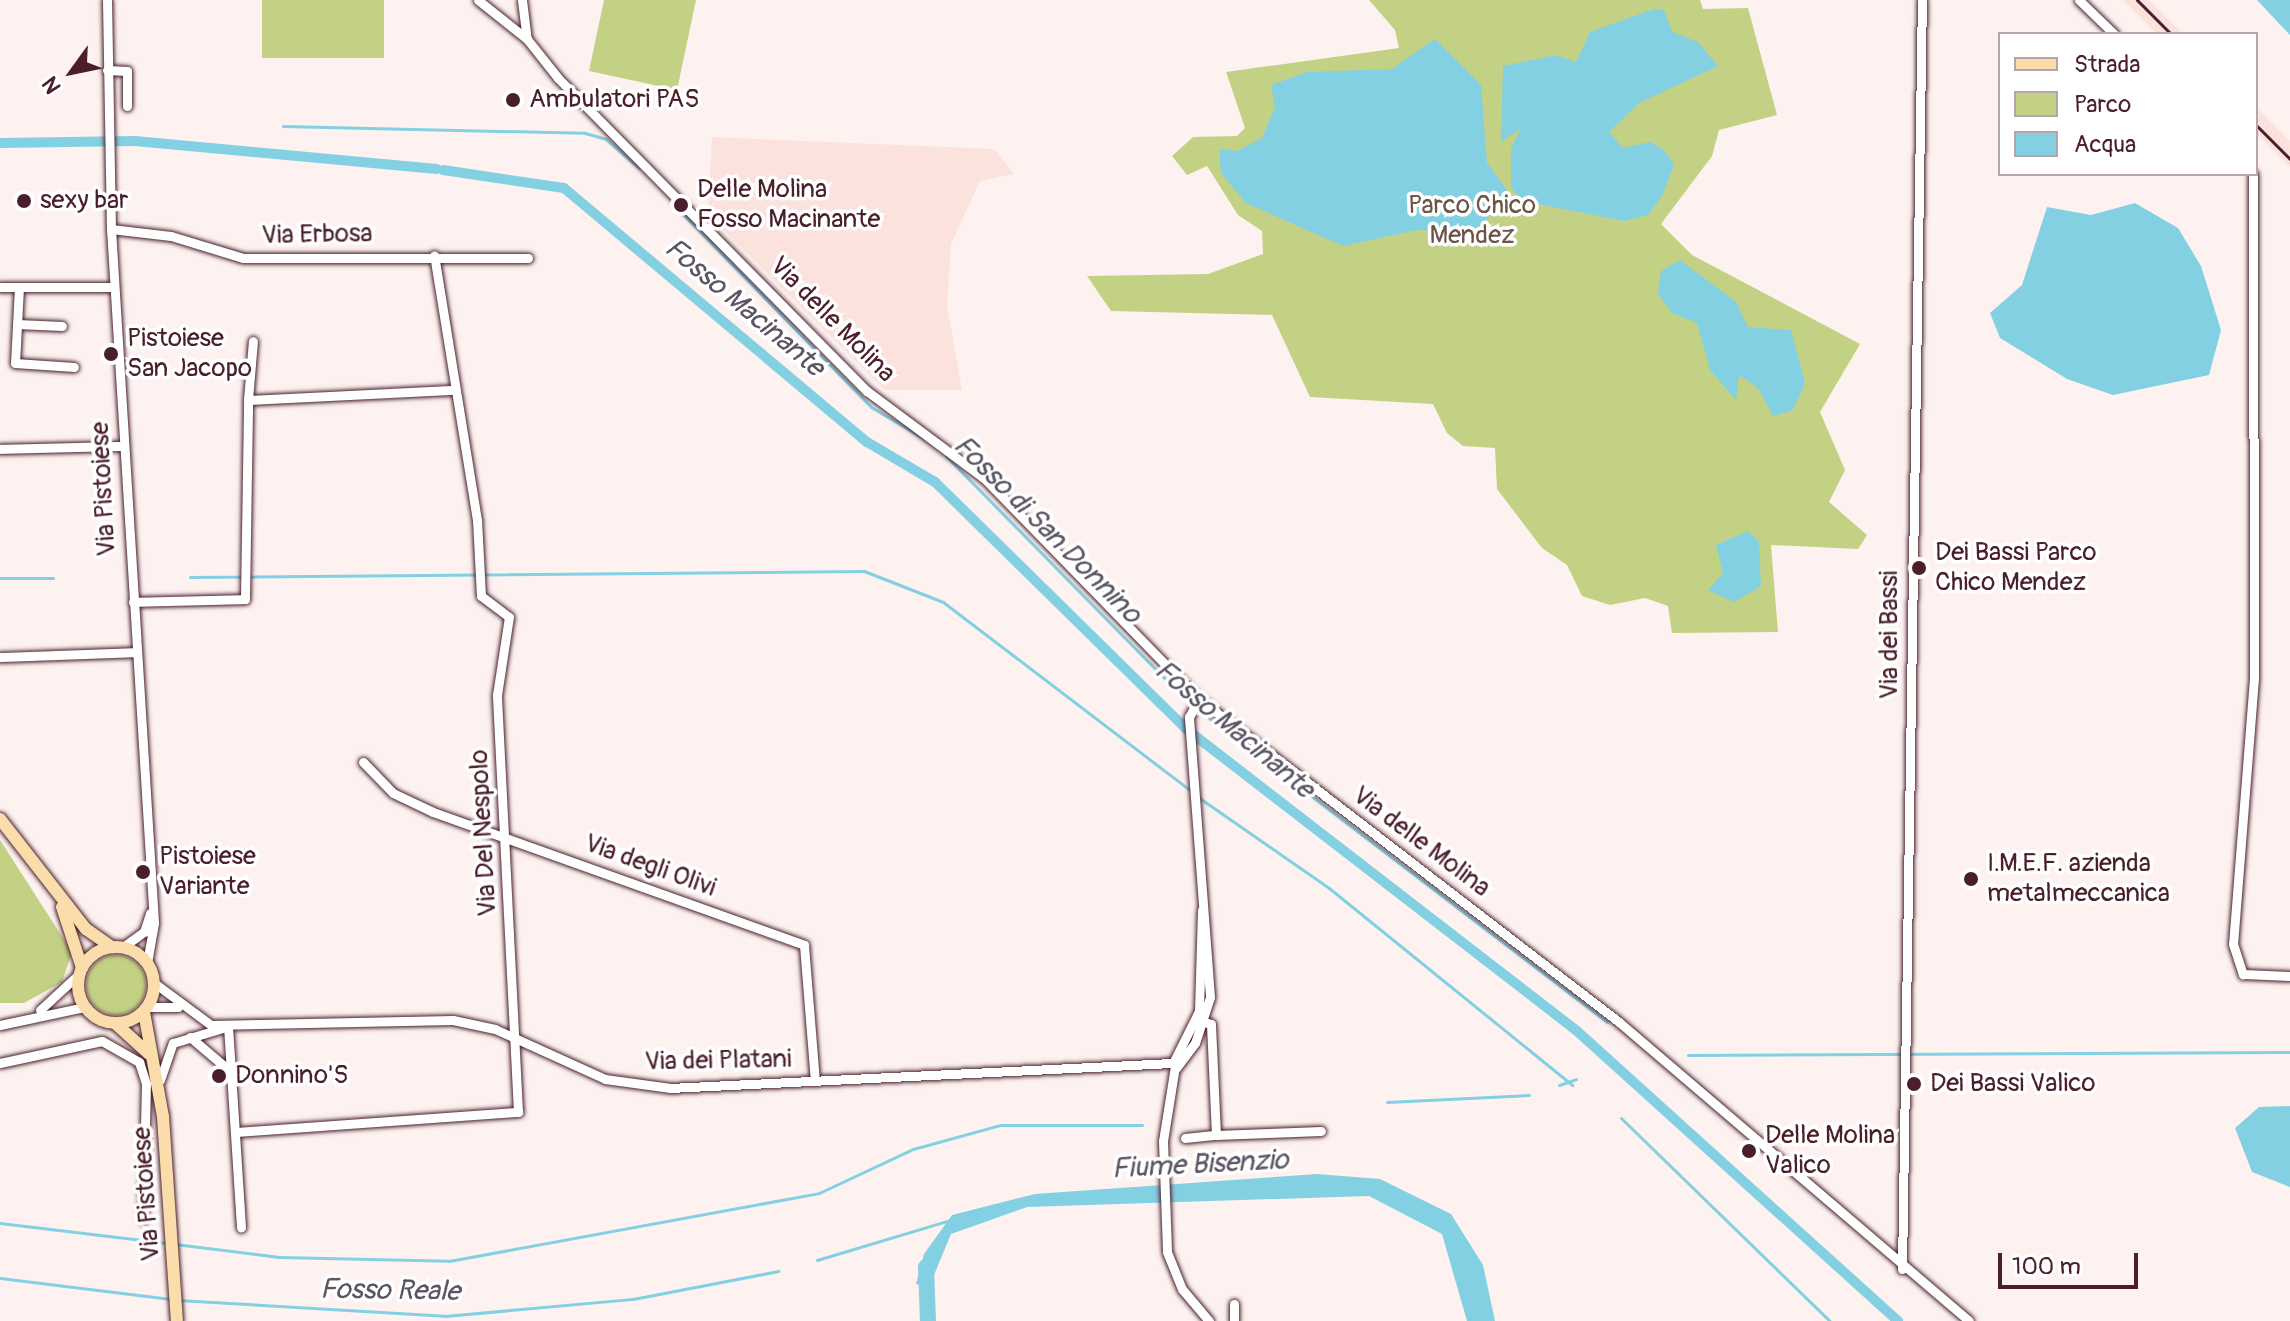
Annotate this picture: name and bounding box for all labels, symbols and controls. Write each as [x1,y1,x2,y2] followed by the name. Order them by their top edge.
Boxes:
[32,32,112,112] north arrow
[1998,32,2258,176] legend
[2074,50,2140,79] text: Strada
[36,71,68,99] text: N
[529,84,699,116] place label: Ambulatori PAS
[2074,90,2131,119] text: Parco
[504,91,522,109] marker: Ambulatori PAS
[2074,130,2136,159] text: Acqua
[697,174,880,236] place label: Delle Molina Fosso Macinante
[40,185,128,217] place label: sexy bar
[1408,190,1536,252] park label: Parco Chico Mendez
[15,192,33,210] marker: sexy bar
[672,196,690,214] marker: Delle Molina Fosso Macinante
[261,218,373,252] street label: Via Erbosa
[658,232,830,384] water label: Fosso Macinante
[763,251,901,389] street label: Via delle Molina
[127,323,252,384] place label: Pistoiese San Jacopo
[102,345,120,363] marker: Pistoiese San Jacopo
[85,421,123,557] street label: Via Pistoiese
[946,429,1148,631] water label: Fosso di San Donnino
[1935,537,2097,598] place label: Dei Bassi Parco Chico Mendez
[1910,559,1928,577] marker: Dei Bassi Parco Chico Mendez
[1874,571,1906,699] street label: Via dei Bassi
[1148,654,1320,806] water label: Fosso Macinante
[464,749,504,917] street label: Via Del Nespolo
[1346,780,1496,904] street label: Via delle Molina
[580,828,720,904] street label: Via degli Olivi
[159,841,256,902] place label: Pistoiese Variante
[1987,848,2170,910] place label: I.M.E.F. azienda metalmeccanica
[134,863,152,881] marker: Pistoiese Variante
[1962,870,1980,888] marker: I.M.E.F. azienda metalmeccanica
[644,1044,792,1078] street label: Via dei Platani
[235,1060,348,1092] place label: Donnino'S
[210,1067,228,1085] marker: Donnino'S
[1930,1068,2095,1100] place label: Dei Bassi Valico
[1905,1075,1923,1093] marker: Dei Bassi Valico
[1765,1120,1895,1182] place label: Delle Molina Valico
[127,1126,167,1262] street label: Via Pistoiese
[1740,1142,1758,1160] marker: Delle Molina Valico
[1111,1144,1289,1186] water label: Fiume Bisenzio
[2002,1237,2142,1287] scale bar
[2012,1252,2081,1281] text: 100 m
[320,1273,460,1309] water label: Fosso Reale

